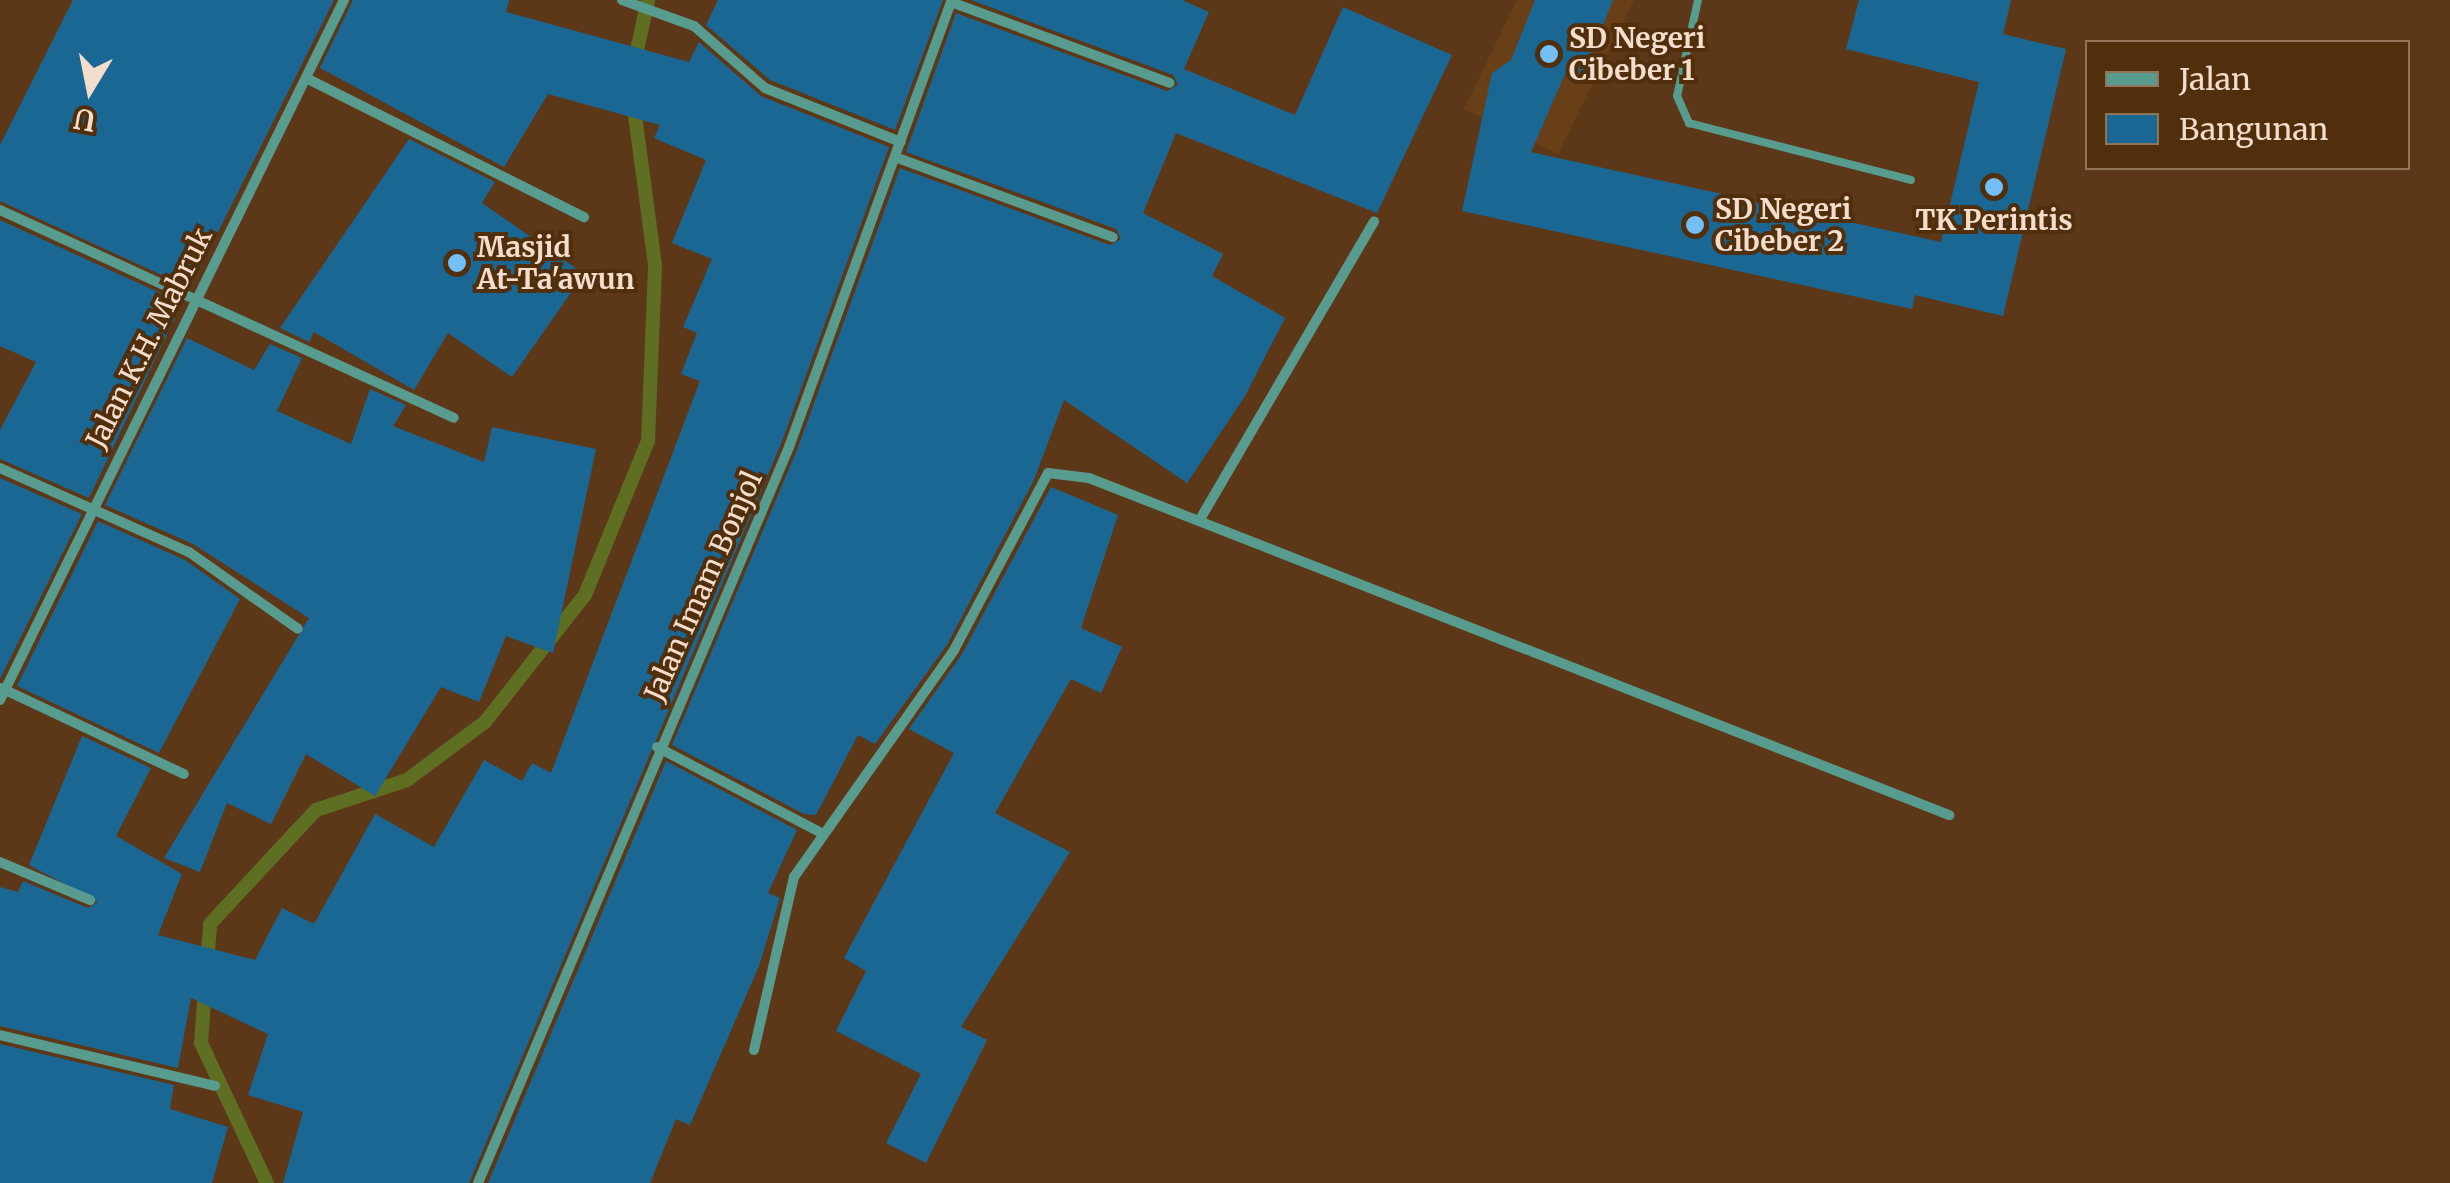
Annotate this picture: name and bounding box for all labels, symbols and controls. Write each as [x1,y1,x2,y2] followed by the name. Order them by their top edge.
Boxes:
[1569,21,1705,87] place label: SD Negeri Cibeber 1
[40,40,140,140] north arrow
[2085,40,2410,170] legend
[1538,43,1560,65] marker: SD Negeri Cibeber 1
[2179,60,2251,98] text: Jalan
[71,100,98,139] text: U
[2179,110,2328,148] text: Bangunan
[1983,176,2005,198] marker: TK Perintis
[1715,192,1851,258] place label: SD Negeri Cibeber 2
[1915,203,2073,237] place label: TK Perintis
[1684,214,1706,236] marker: SD Negeri Cibeber 2
[79,222,219,454] street label: Jalan K.H. Mabruk
[477,230,635,296] place label: Masjid At-Ta'awun
[446,252,468,274] marker: Masjid At-Ta'awun
[637,466,769,706] street label: Jalan Imam Bonjol

